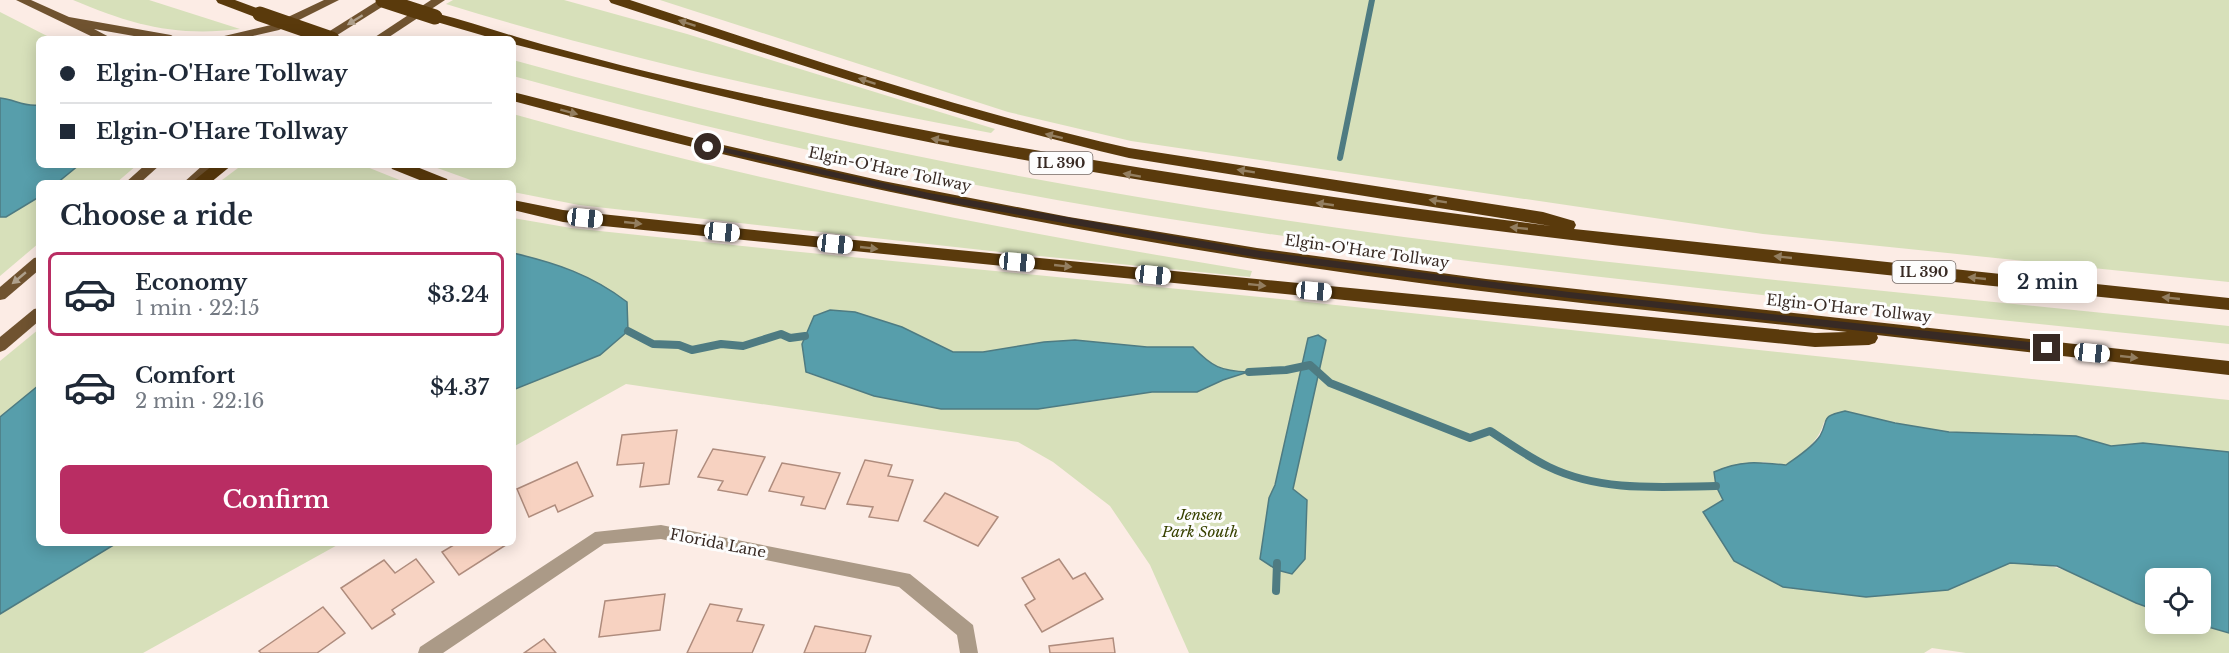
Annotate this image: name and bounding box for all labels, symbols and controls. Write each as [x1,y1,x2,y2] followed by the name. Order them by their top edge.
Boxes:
[347,14,363,25] one-way arrow
[678,18,696,27] one-way arrow
[96,60,348,87] text: Elgin-O'Hare Tollway
[858,76,876,85] one-way arrow
[560,107,578,117] one-way arrow
[96,118,348,145] text: Elgin-O'Hare Tollway
[1045,131,1063,141] one-way arrow
[694,133,721,160] route start
[931,135,950,144] one-way arrow
[807,142,974,196] street label: Elgin-O'Hare Tollway
[1030,152,1092,174] road number: IL 390
[1236,166,1255,175] one-way arrow
[1123,170,1142,179] one-way arrow
[1429,197,1448,206] one-way arrow
[60,199,253,232] text: Choose a ride
[1315,200,1334,209] one-way arrow
[566,207,604,229] car
[624,218,643,228] one-way arrow
[703,221,741,243] car
[1509,223,1528,233] one-way arrow
[1283,230,1451,272] street label: Elgin-O'Hare Tollway
[816,233,854,255] car
[859,243,878,253] one-way arrow
[998,251,1036,273] car
[1773,252,1792,262] one-way arrow
[1053,261,1072,271] one-way arrow
[1892,261,1956,283] road number: IL 390
[1998,261,2096,303] callout: 2 min
[1134,264,1172,286] car
[63,267,117,321] icon: car
[135,269,247,296] text: Economy
[2017,270,2078,294] text: 2 min
[12,272,27,284] one-way arrow
[1967,273,1986,283] one-way arrow
[1247,280,1266,290] one-way arrow
[1295,280,1333,302] car
[427,281,489,308] text: $3.24
[1765,290,1933,326] street label: Elgin-O'Hare Tollway
[2161,293,2180,303] one-way arrow
[135,296,260,320] text: 1 min · 22:15
[2033,334,2060,361] route end
[2073,342,2111,364] car
[2120,352,2139,362] one-way arrow
[63,360,117,414] icon: car
[135,362,235,389] text: Comfort
[430,374,489,401] text: $4.37
[135,389,264,413] text: 2 min · 22:16
[60,465,492,534] button: Confirm
[1161,505,1239,541] park label: Jensen Park South
[668,524,768,562] street label: Florida Lane
[2145,568,2211,634] map controls
[2145,568,2211,634] button: locate

